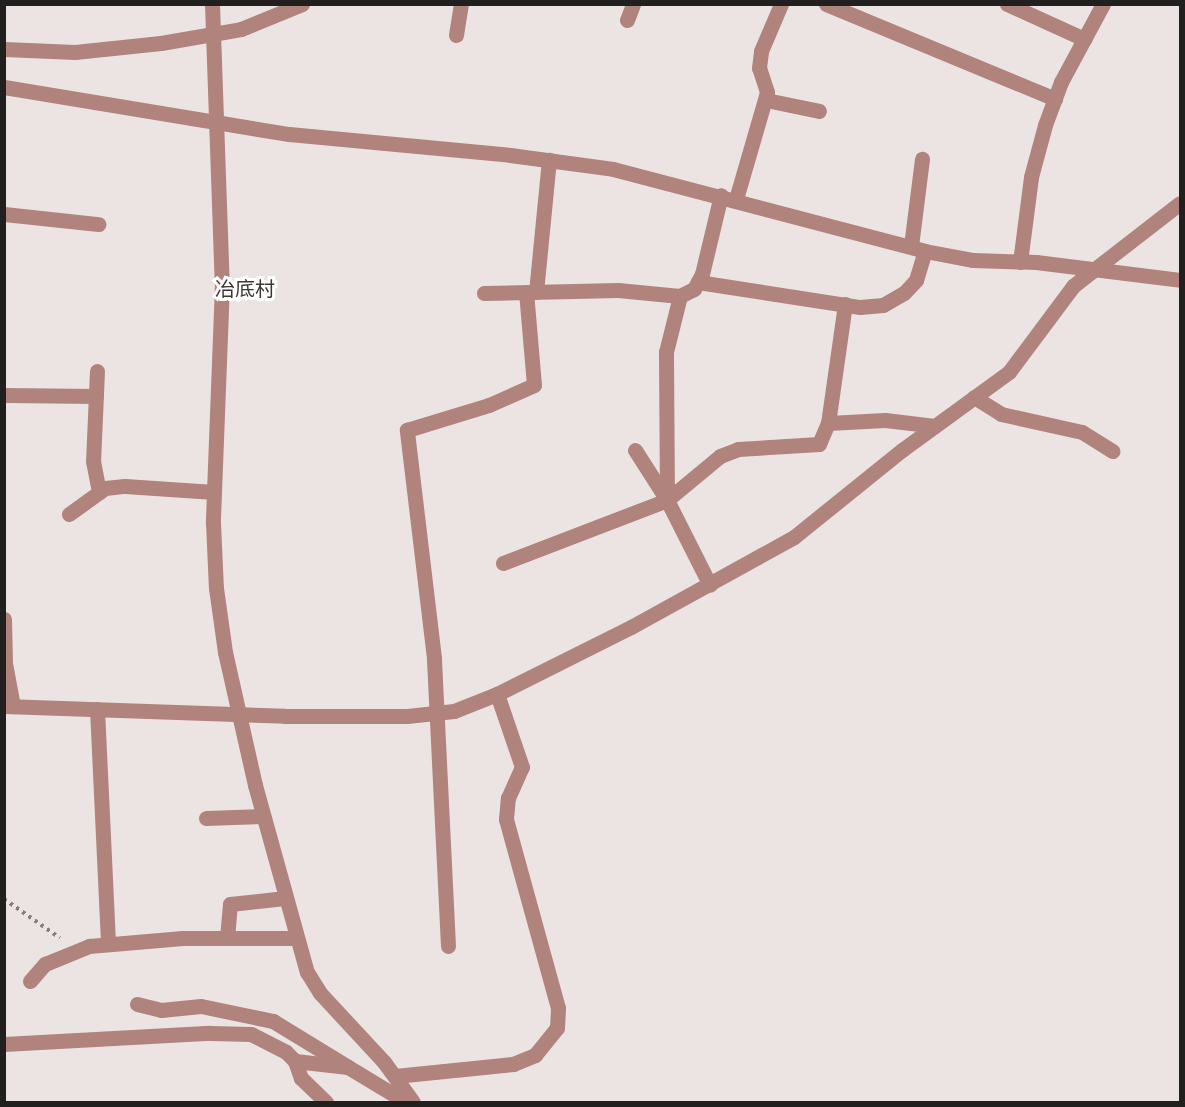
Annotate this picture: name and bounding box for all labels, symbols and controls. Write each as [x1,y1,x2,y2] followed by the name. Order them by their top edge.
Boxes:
[215,277,275,301] district label: 冶底村

